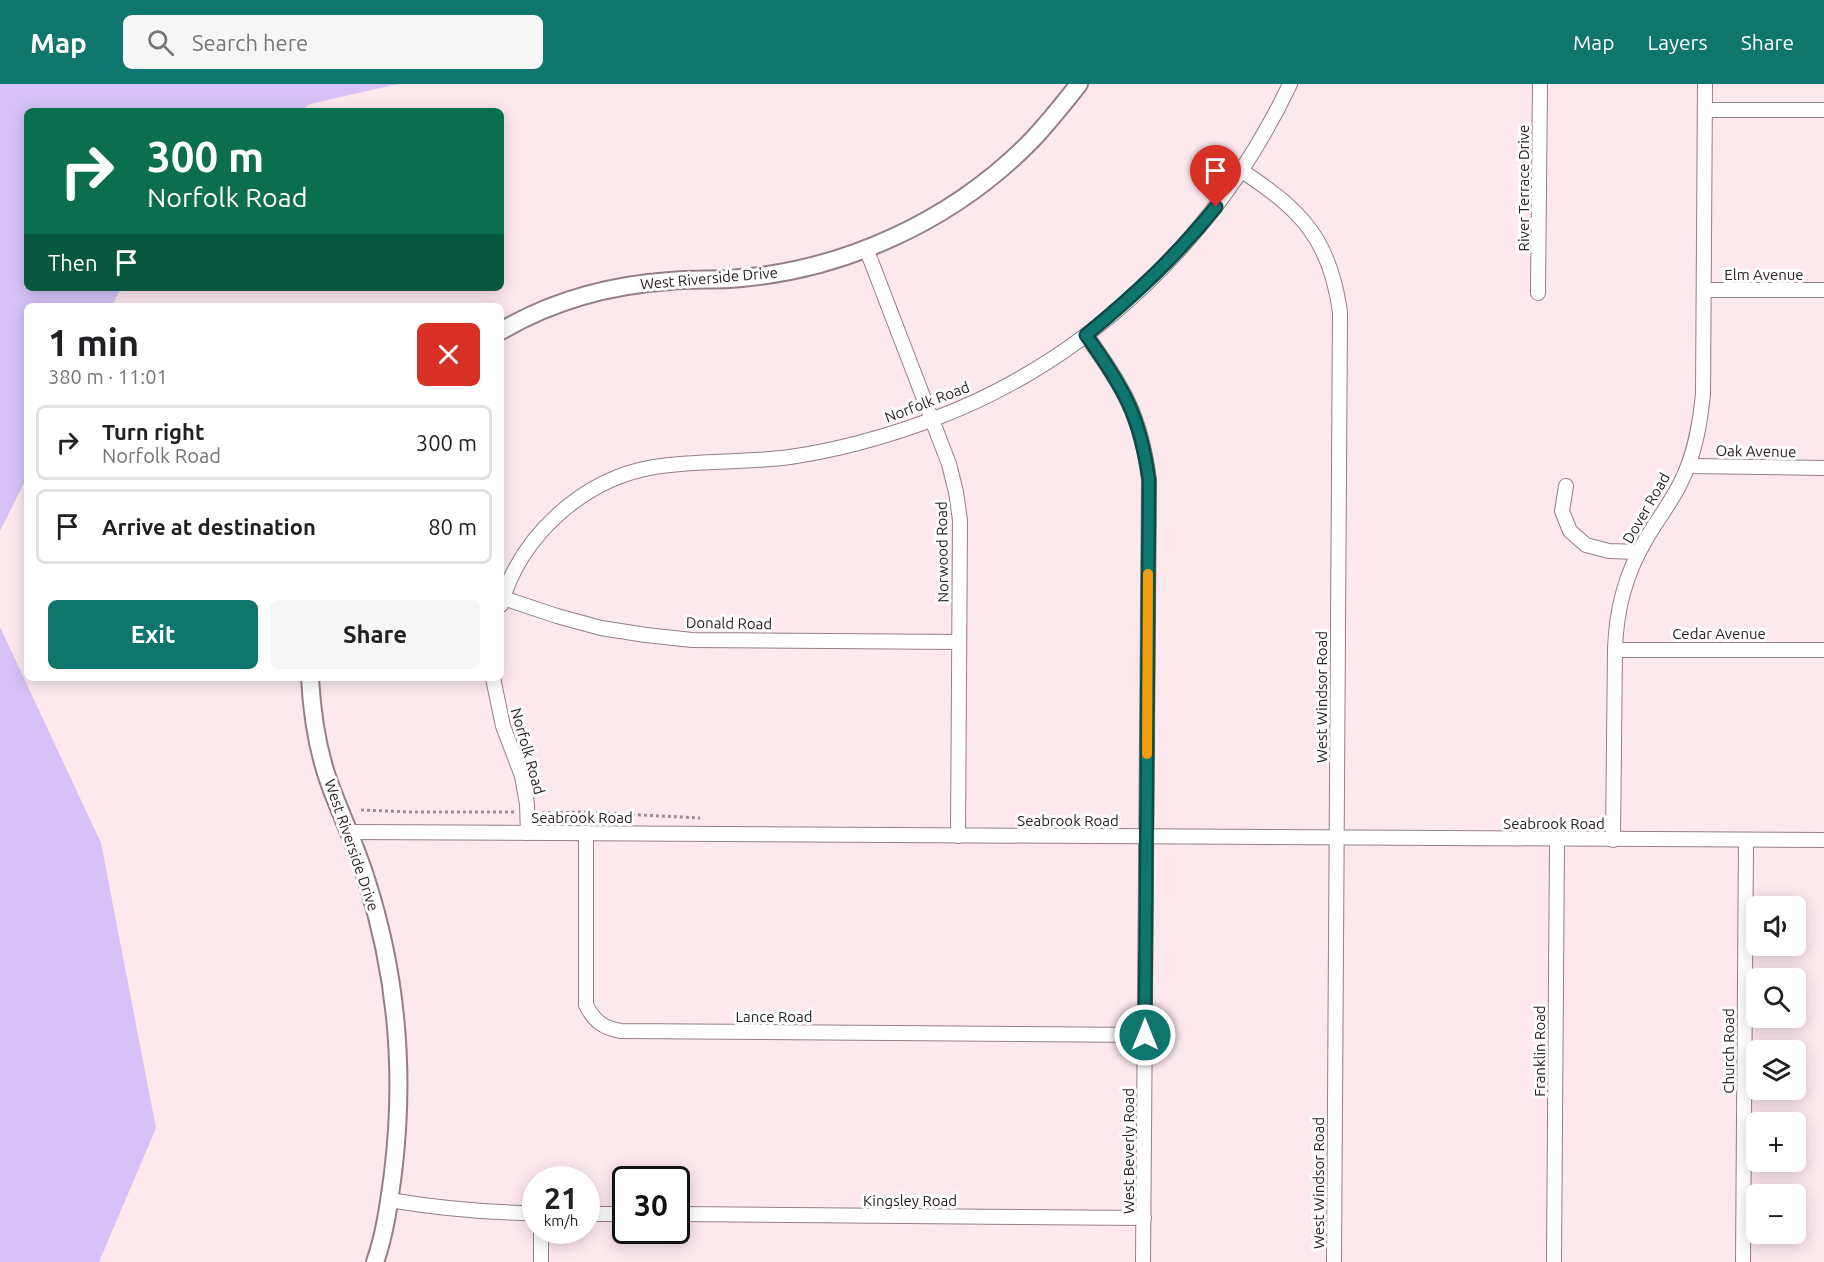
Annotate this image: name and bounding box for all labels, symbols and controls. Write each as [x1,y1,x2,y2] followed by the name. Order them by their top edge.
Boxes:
[123,15,543,69] search box
[144,26,177,59] icon: search
[30,27,87,58] text: Map
[192,30,308,55] text: Search here
[1573,30,1614,54] text: Map
[1647,30,1708,54] text: Layers
[1741,30,1794,54] text: Share
[1515,125,1532,251] street label: River Terrace Drive
[48,132,126,210] icon: right
[147,133,264,180] text: 300 m
[1190,145,1241,207] pin
[1199,154,1232,187] icon: arrive
[147,182,308,212] text: Norfolk Road
[110,246,143,279] icon: arrive
[48,250,98,275] text: Then
[639,264,779,292] street label: West Riverside Drive
[1724,266,1804,283] street label: Elm Avenue
[48,322,139,363] text: 1 min
[417,323,480,386] button: close
[48,365,168,388] text: 380 m · 11:01
[882,378,972,426] street label: Norfolk Road
[102,419,204,444] text: Turn right
[51,426,84,459] icon: right
[416,430,477,455] text: 300 m
[1715,442,1797,460] street label: Oak Avenue
[102,444,221,467] text: Norfolk Road
[1619,470,1673,546] street label: Dover Road
[933,501,951,603] street label: Norwood Road
[51,510,84,543] icon: arrive
[102,514,316,539] text: Arrive at destination
[428,514,477,539] text: 80 m
[48,600,258,669] button: Exit
[270,600,480,669] button: Share
[686,614,772,632] street label: Donald Road
[1672,625,1766,642] street label: Cedar Avenue
[1313,631,1330,763] street label: West Windsor Road
[508,706,548,796] street label: Norfolk Road
[321,777,383,913] street label: West Riverside Drive
[531,809,633,826] street label: Seabrook Road
[1017,812,1119,829] street label: Seabrook Road
[1503,815,1605,832] street label: Seabrook Road
[1746,896,1806,1244] map controls
[1746,896,1806,956] button: sound
[1746,968,1806,1028] button: search
[1113,1003,1177,1067] position arrow
[1531,1005,1548,1097] street label: Franklin Road
[735,1008,813,1025] street label: Lance Road
[1720,1008,1737,1094] street label: Church Road
[1746,1040,1806,1100] button: layers
[1120,1088,1137,1214] street label: West Beverly Road
[1746,1112,1806,1172] button: +
[1310,1117,1327,1249] street label: West Windsor Road
[612,1166,690,1244] speed limit sign: 30
[544,1181,578,1215] text: 21
[1746,1184,1806,1244] button: −
[863,1192,957,1209] street label: Kingsley Road
[544,1212,578,1229] text: km/h

